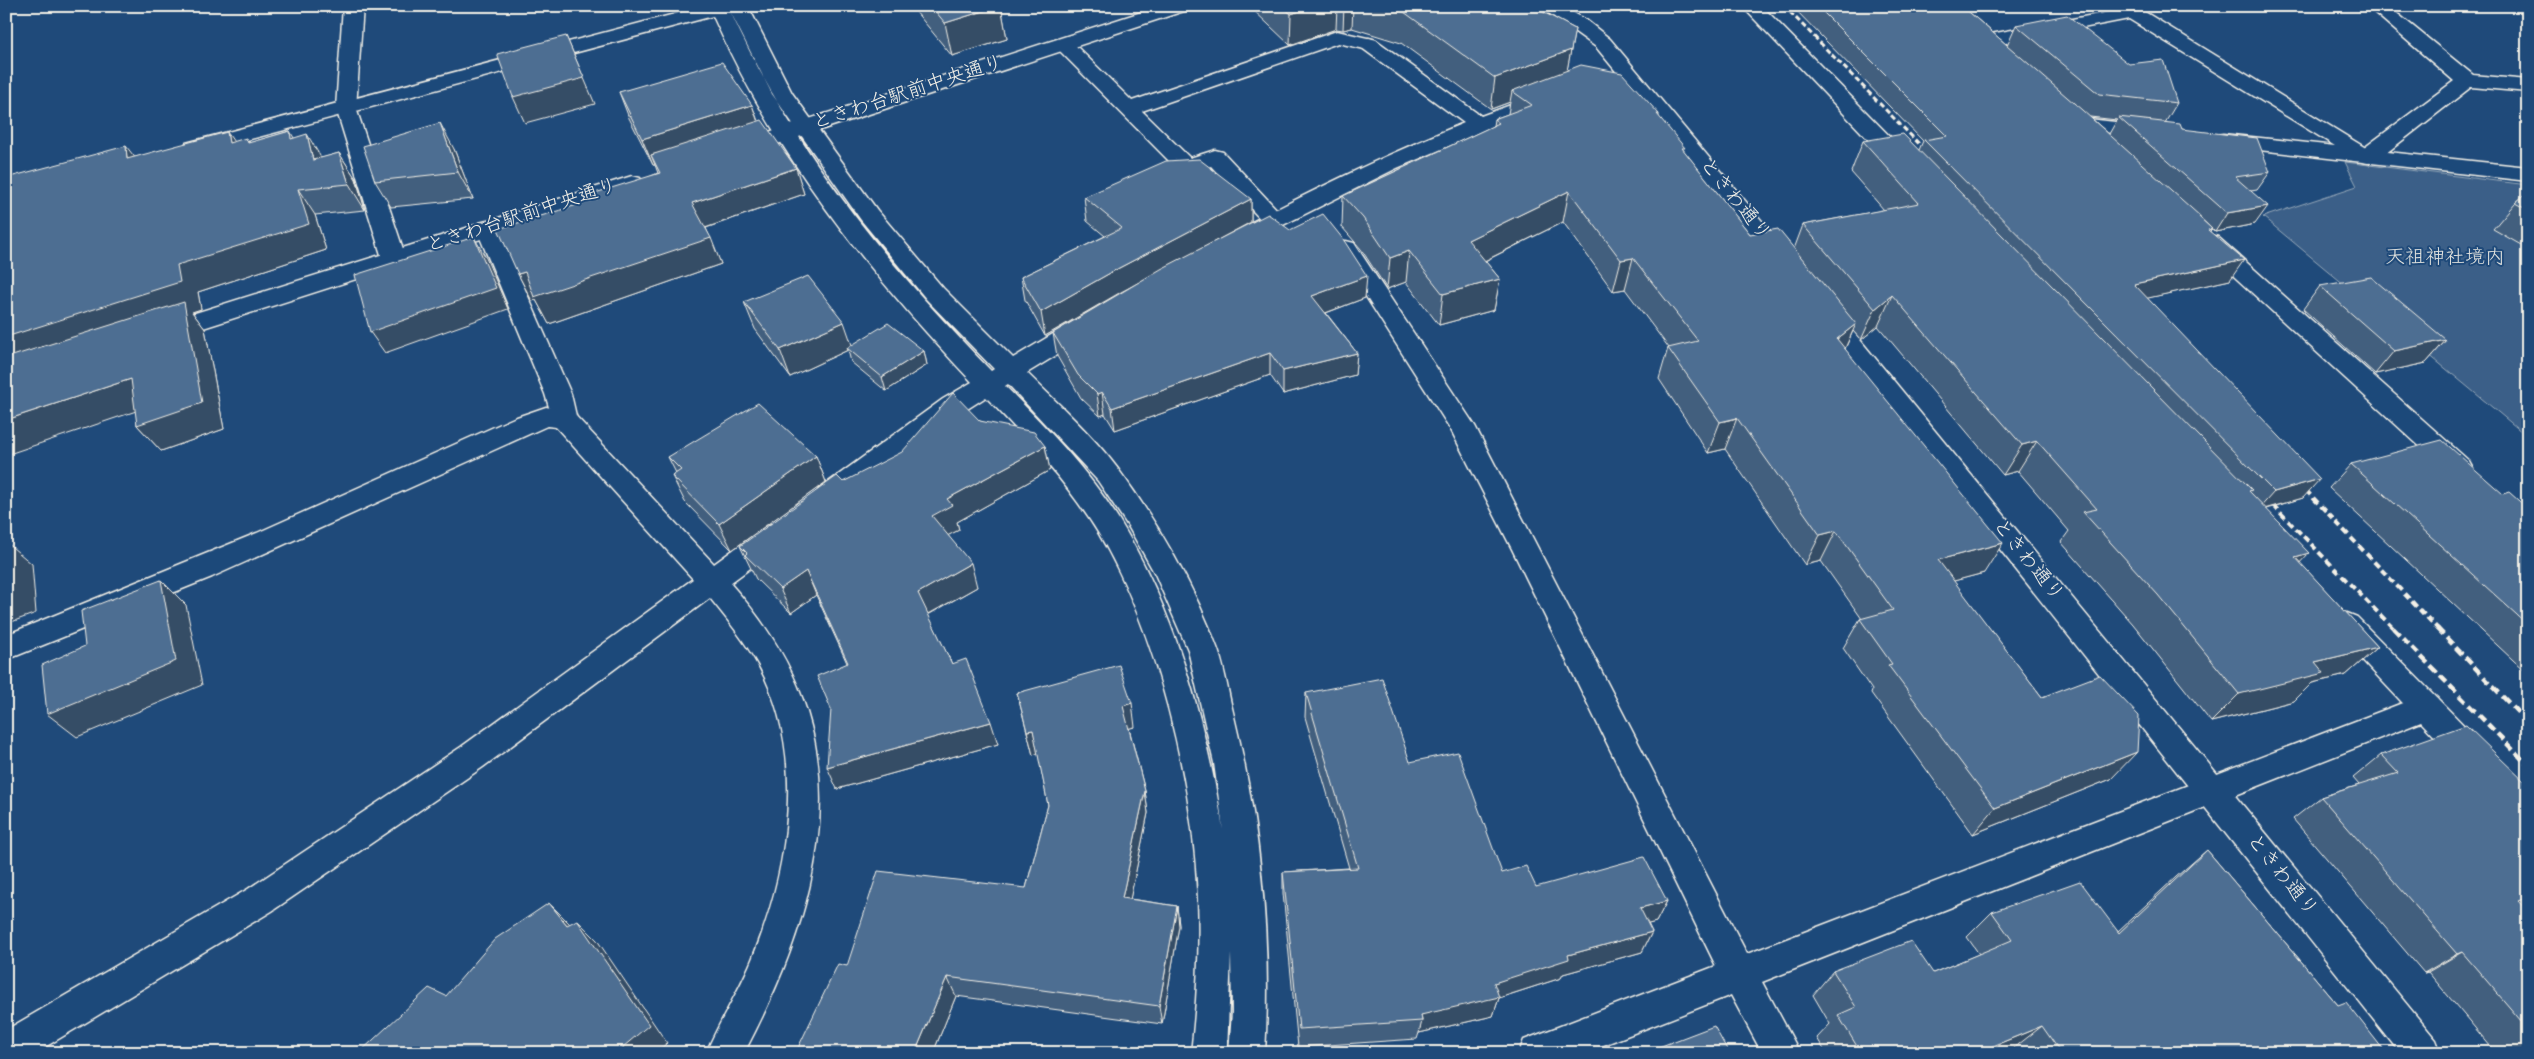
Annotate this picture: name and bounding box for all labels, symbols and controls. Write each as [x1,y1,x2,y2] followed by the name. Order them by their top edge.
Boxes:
[809,50,1007,138] street label: ときわ台駅前中央通り
[1692,152,1776,248] street label: ときわ通り
[423,173,621,261] street label: ときわ台駅前中央通り
[2385,245,2505,273] park label: 天祖神社境内
[1985,513,2069,609] street label: ときわ通り
[2239,828,2323,924] street label: ときわ通り

